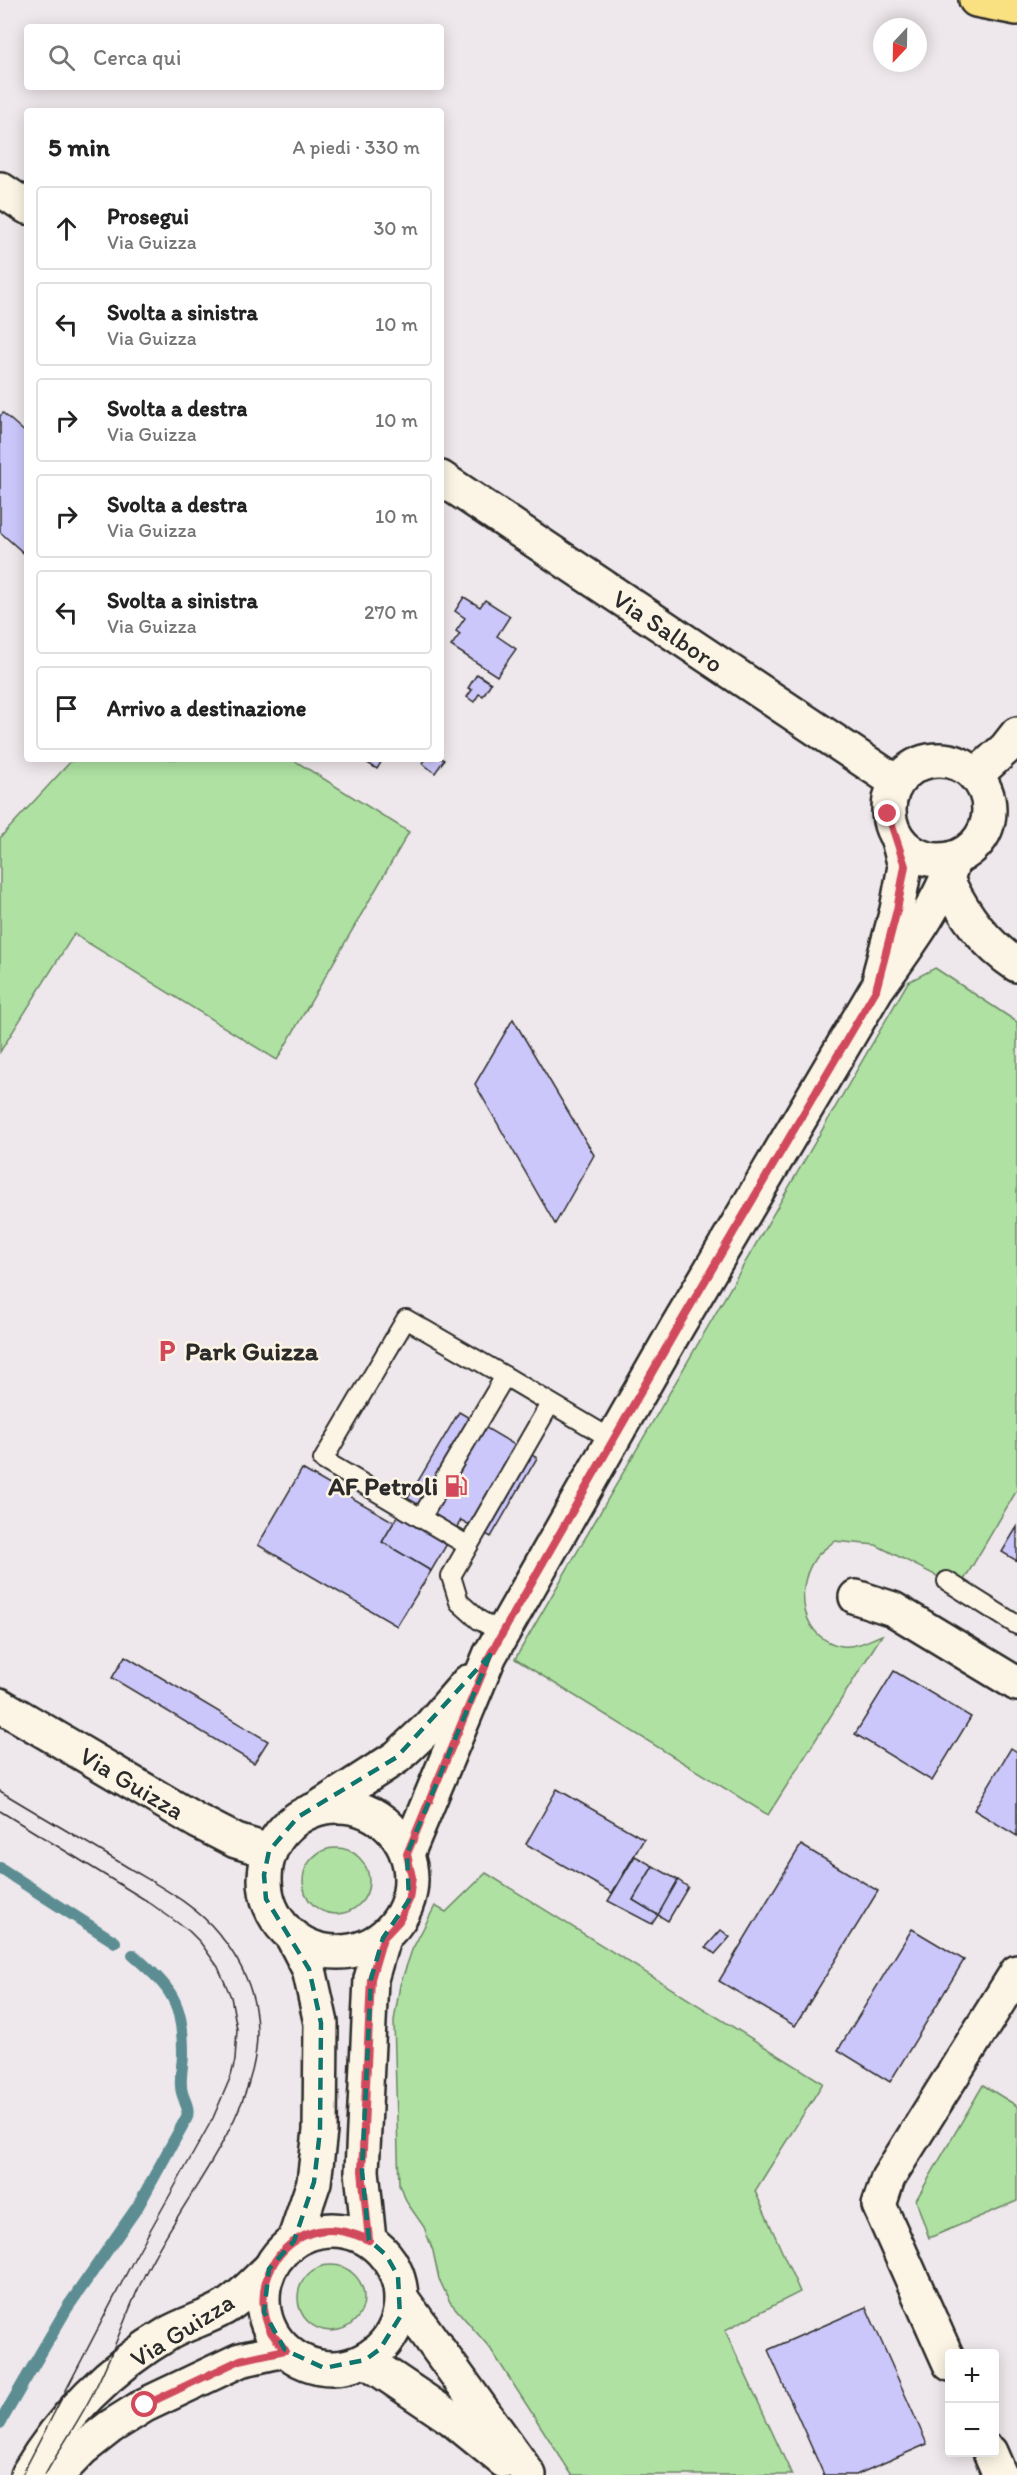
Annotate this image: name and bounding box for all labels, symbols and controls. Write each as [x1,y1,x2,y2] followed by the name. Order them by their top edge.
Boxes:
[873,18,927,72] north arrow
[24,24,444,90] search box
[45,41,78,74] icon: search
[93,44,181,71] text: Cerca qui
[48,131,110,163] text: 5 min
[292,135,420,159] text: A piedi · 330 m
[107,203,189,230] text: Prosegui
[50,212,83,245] icon: ahead
[373,216,418,240] text: 30 m
[107,230,197,254] text: Via Guizza
[107,299,258,326] text: Svolta a sinistra
[50,308,83,341] icon: left
[375,312,418,336] text: 10 m
[107,326,197,350] text: Via Guizza
[107,395,247,422] text: Svolta a destra
[50,404,83,437] icon: right
[375,408,418,432] text: 10 m
[107,422,197,446] text: Via Guizza
[107,491,247,518] text: Svolta a destra
[50,500,83,533] icon: right
[375,504,418,528] text: 10 m
[107,518,197,542] text: Via Guizza
[607,582,729,680] street label: Via Salboro
[107,587,258,614] text: Svolta a sinistra
[50,596,83,629] icon: left
[364,600,418,624] text: 270 m
[107,614,197,638] text: Via Guizza
[50,692,83,725] icon: arrive
[107,695,306,722] text: Arrivo a destinazione
[874,800,900,826] route end
[185,1335,319,1367] place label: Park Guizza
[154,1338,180,1364] parking icon: Park Guizza
[327,1470,438,1502] place label: AF Petroli
[443,1473,469,1499] fuel station icon: AF Petroli
[74,1739,190,1827] street label: Via Guizza
[124,2285,240,2374] street label: Via Guizza
[945,2349,999,2457] map controls
[945,2349,999,2403] button: +
[131,2391,157,2417] route start
[945,2403,999,2457] button: −

